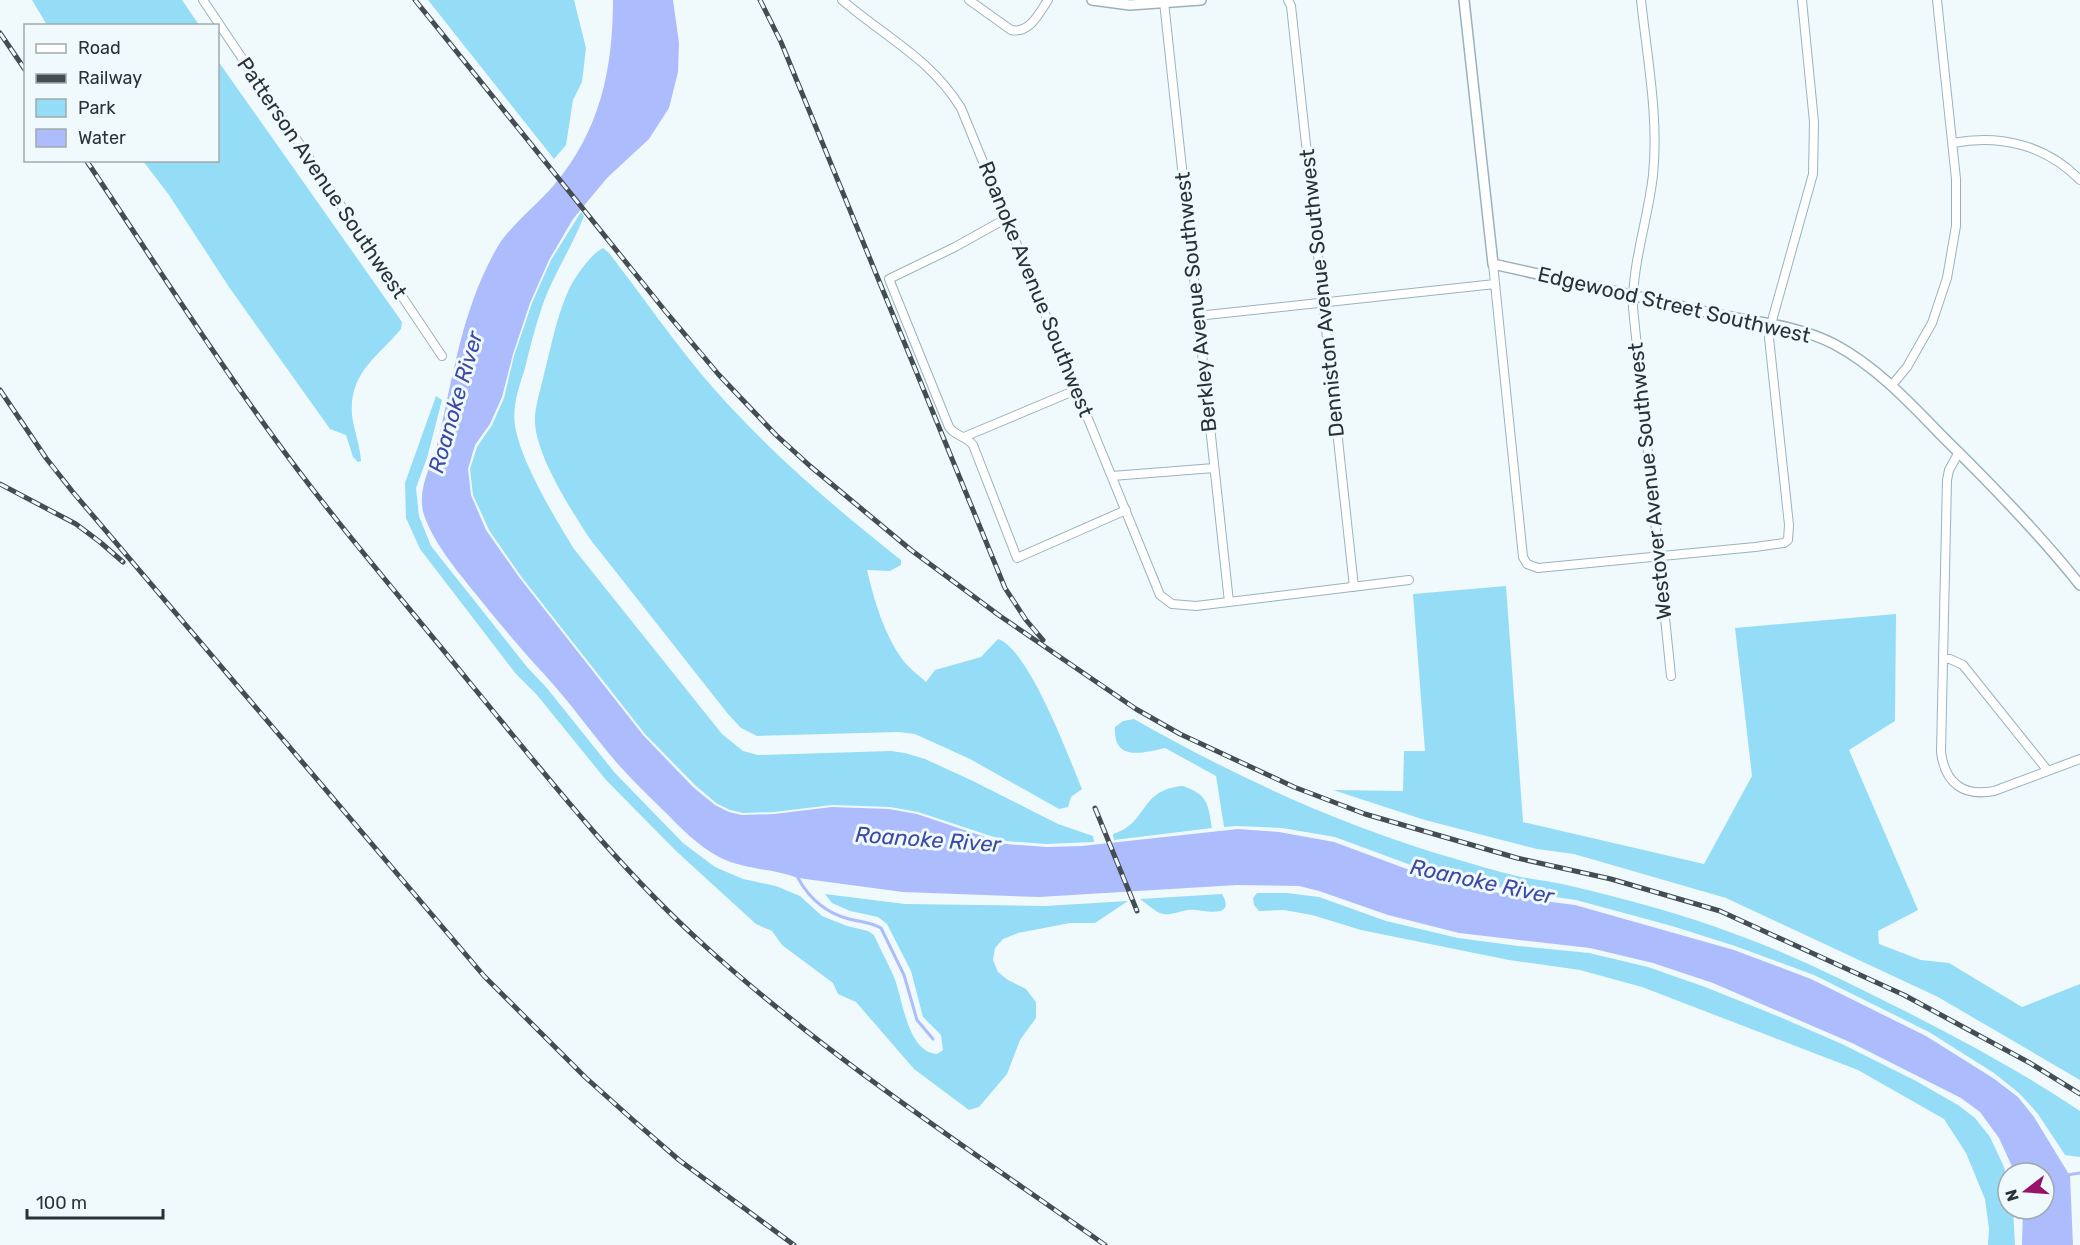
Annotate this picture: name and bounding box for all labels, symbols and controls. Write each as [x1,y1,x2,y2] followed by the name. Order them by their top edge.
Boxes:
[24,24,219,162] legend
[78,37,121,59] text: Road
[232,52,413,303] street label: Patterson Avenue Southwest
[78,67,142,89] text: Railway
[78,97,116,119] text: Park
[78,127,126,149] text: Water
[1294,148,1349,438] street label: Denniston Avenue Southwest
[974,157,1099,420] street label: Roanoke Avenue Southwest
[1169,171,1222,433] street label: Berkley Avenue Southwest
[1535,261,1813,348] street label: Edgewood Street Southwest
[422,327,489,476] water label: Roanoke River
[1623,341,1676,621] street label: Westover Avenue Southwest
[854,821,1004,858] water label: Roanoke River
[1407,853,1558,910] water label: Roanoke River
[1996,1161,2056,1221] north arrow
[27,1182,164,1220] scale bar
[2001,1187,2023,1204] text: N
[36,1192,87,1214] text: 100 m

